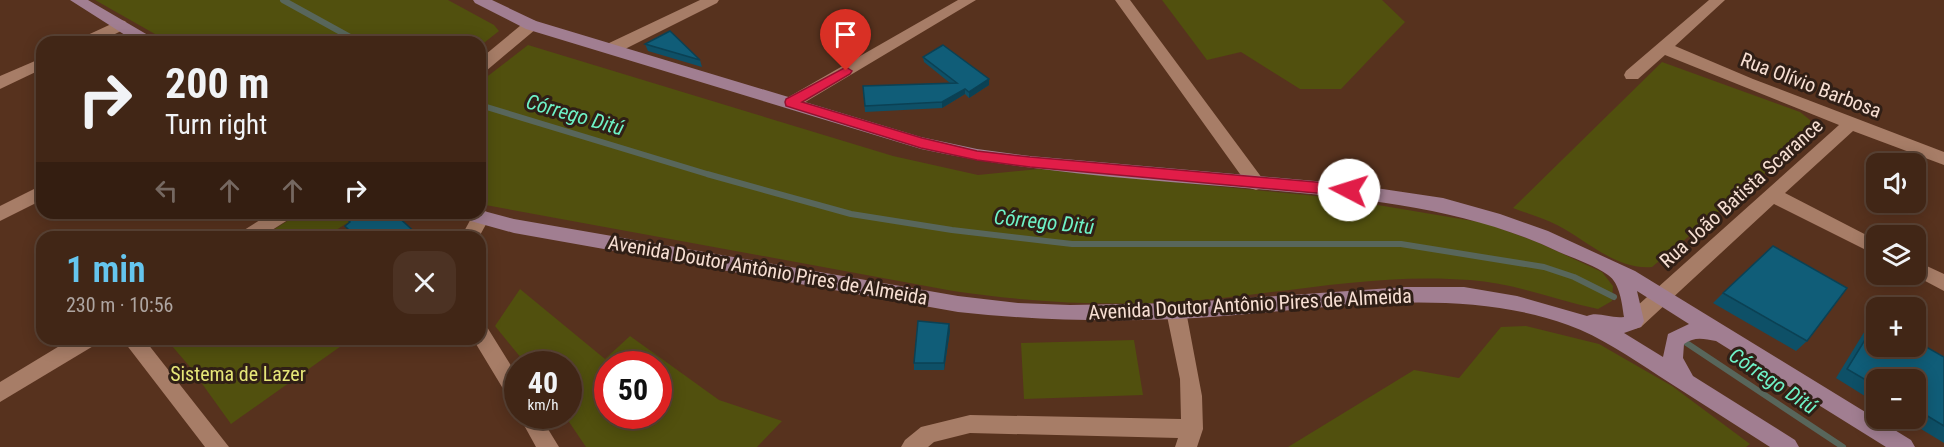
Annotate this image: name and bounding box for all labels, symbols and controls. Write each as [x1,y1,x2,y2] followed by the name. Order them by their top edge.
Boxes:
[820,9,871,71] pin
[829,18,862,51] icon: arrive
[1737,47,1885,123] street label: Rua Olívio Barbosa
[165,59,270,108] text: 200 m
[66,60,144,138] icon: right
[523,90,627,140] water label: Córrego Ditú
[165,109,267,141] text: Turn right
[1654,113,1828,273] street label: Rua João Batista Scarance
[1866,153,1926,429] map controls
[1866,153,1926,213] button: sound
[1317,158,1381,222] position arrow
[150,174,183,207] icon: left
[213,174,246,207] icon: ahead
[276,174,309,207] icon: ahead
[339,174,372,207] icon: right
[993,205,1096,239] water label: Córrego Ditú
[1866,225,1926,285] button: layers
[606,230,930,310] street label: Avenida Doutor Antônio Pires de Almeida
[66,249,146,291] text: 1 min
[393,251,456,314] button: close
[1088,284,1412,324] street label: Avenida Doutor Antônio Pires de Almeida
[66,293,173,317] text: 230 m · 10:56
[1866,297,1926,357] button: +
[1725,343,1822,419] water label: Córrego Ditú
[594,351,672,429] speed limit sign: 50
[170,362,306,386] park label: Sistema de Lazer
[528,365,558,400] text: 40
[1866,369,1926,429] button: −
[528,396,558,414] text: km/h

